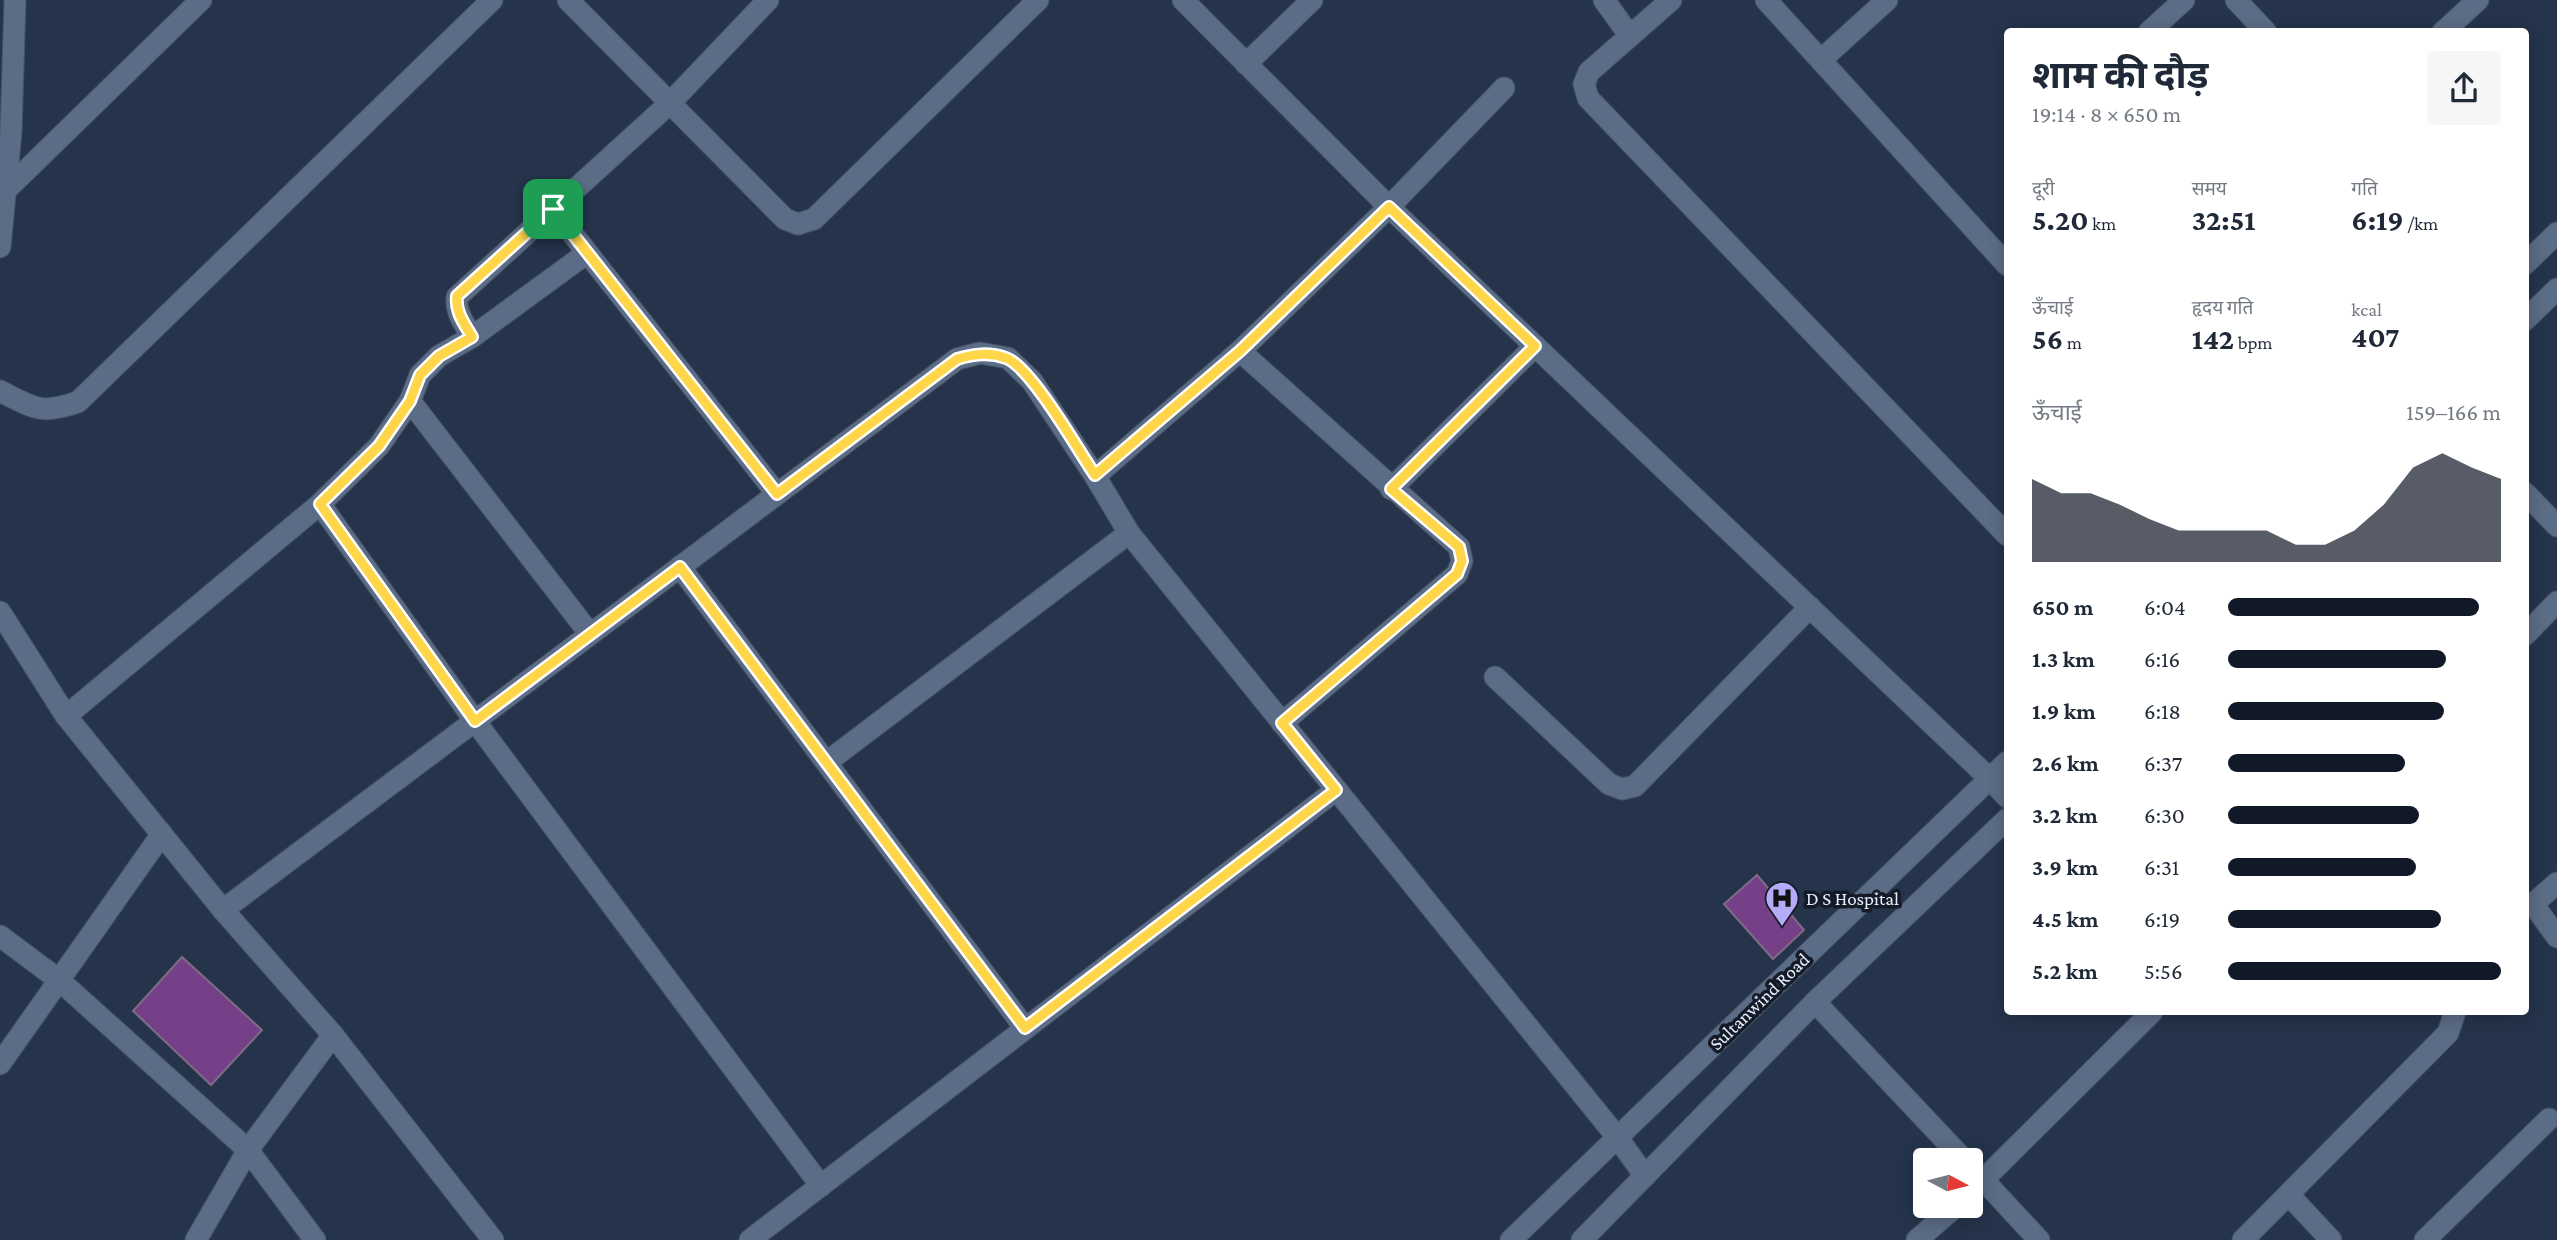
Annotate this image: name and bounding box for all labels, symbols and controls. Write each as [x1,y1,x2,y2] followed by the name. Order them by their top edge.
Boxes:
[2427,51,2501,125] button: share
[2032,54,2208,96] text: शाम की दौड़
[2032,101,2181,127] text: 19:14 · 8 × 650 m
[2032,178,2055,199] text: दूरी
[2192,178,2227,199] text: समय
[2351,178,2378,199] text: गति
[523,179,583,239] pin
[534,190,572,228] icon: arrive
[2032,203,2088,236] text: 5.20
[2192,203,2255,236] text: 32:51
[2351,203,2404,236] text: 6:19
[2088,213,2116,234] text: km
[2404,213,2438,234] text: /km
[2032,297,2073,318] text: ऊँचाई
[2192,297,2253,318] text: हृदय गति
[2351,299,2382,320] text: kcal
[2351,320,2400,353] text: 407
[2032,322,2063,355] text: 56
[2192,322,2234,355] text: 142
[2063,332,2082,353] text: m
[2234,332,2273,353] text: bpm
[2032,399,2082,425] text: ऊँचाई
[2406,399,2501,425] text: 159–166 m
[2032,594,2093,620] text: 650 m
[2144,594,2186,620] text: 6:04
[2032,646,2095,672] text: 1.3 km
[2144,646,2180,672] text: 6:16
[2032,698,2096,724] text: 1.9 km
[2144,698,2181,724] text: 6:18
[2032,750,2099,776] text: 2.6 km
[2144,750,2182,776] text: 6:37
[2032,802,2098,828] text: 3.2 km
[2144,802,2185,828] text: 6:30
[2032,854,2098,880] text: 3.9 km
[2144,854,2180,880] text: 6:31
[1763,879,1801,928] hospital icon: D S Hospital
[1806,888,1899,909] place label: D S Hospital
[2032,906,2098,932] text: 4.5 km
[2144,906,2180,932] text: 6:19
[1705,949,1814,1054] street label: Sultanwind Road
[2032,958,2098,984] text: 5.2 km
[2144,958,2183,984] text: 5:56
[1913,1148,1983,1218] north arrow
[1913,1148,1983,1218] map controls

